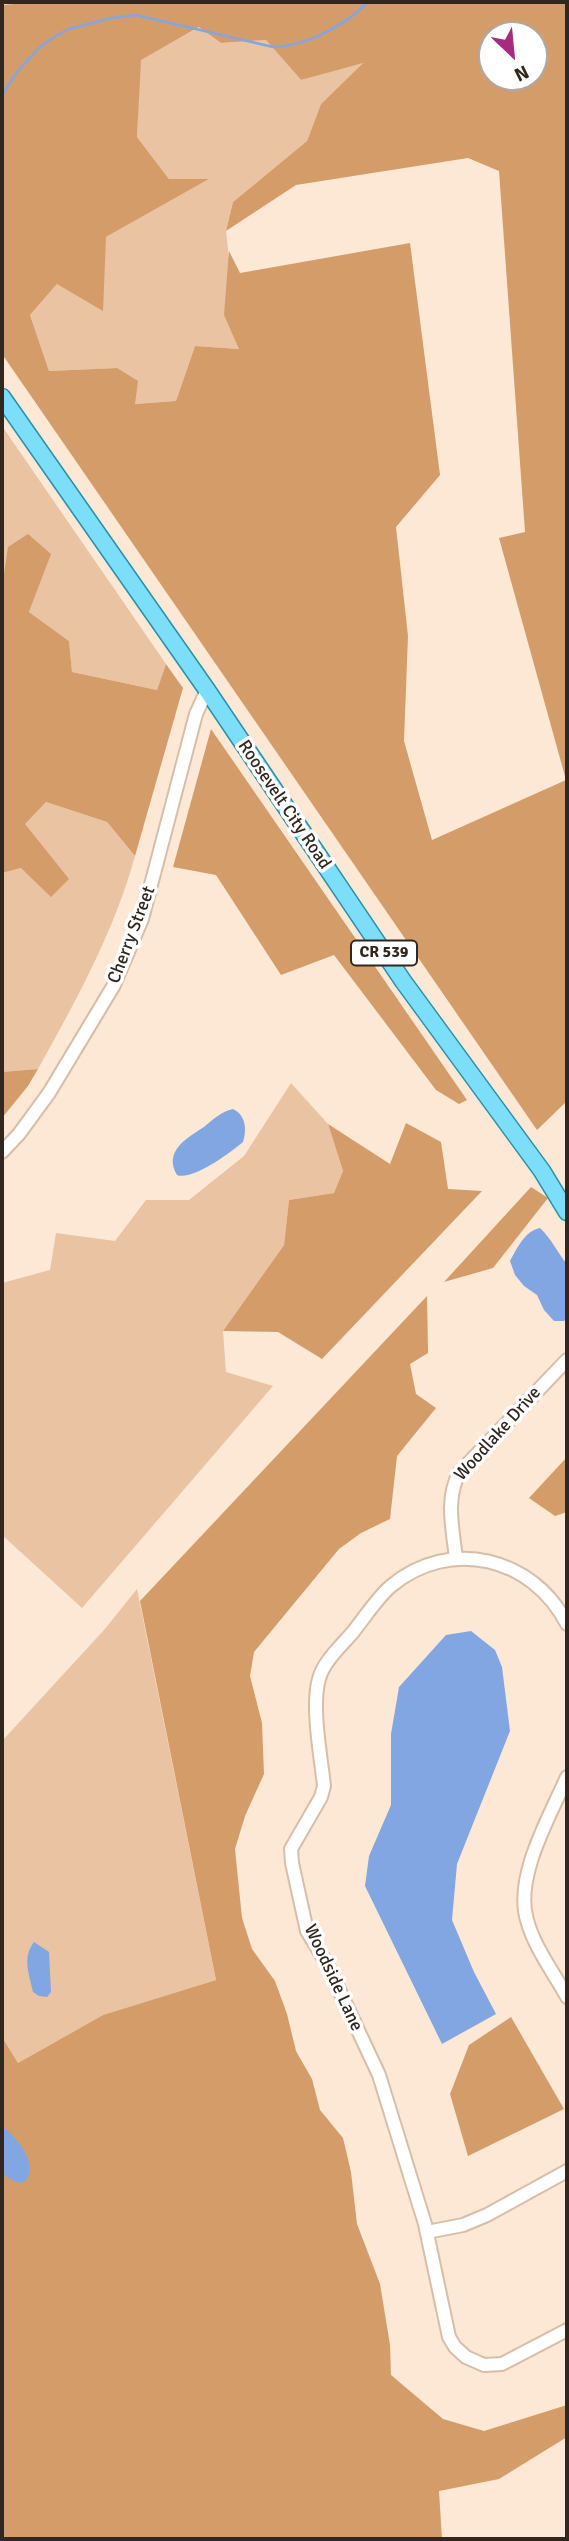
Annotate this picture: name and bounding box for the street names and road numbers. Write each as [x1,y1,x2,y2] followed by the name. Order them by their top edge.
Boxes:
[233,736,335,874] street label: Roosevelt City Road
[104,883,160,987] street label: Cherry Street
[351,940,417,965] road number: CR 539
[450,1382,546,1486] street label: Woodlake Drive
[299,1921,367,2035] street label: Woodside Lane

